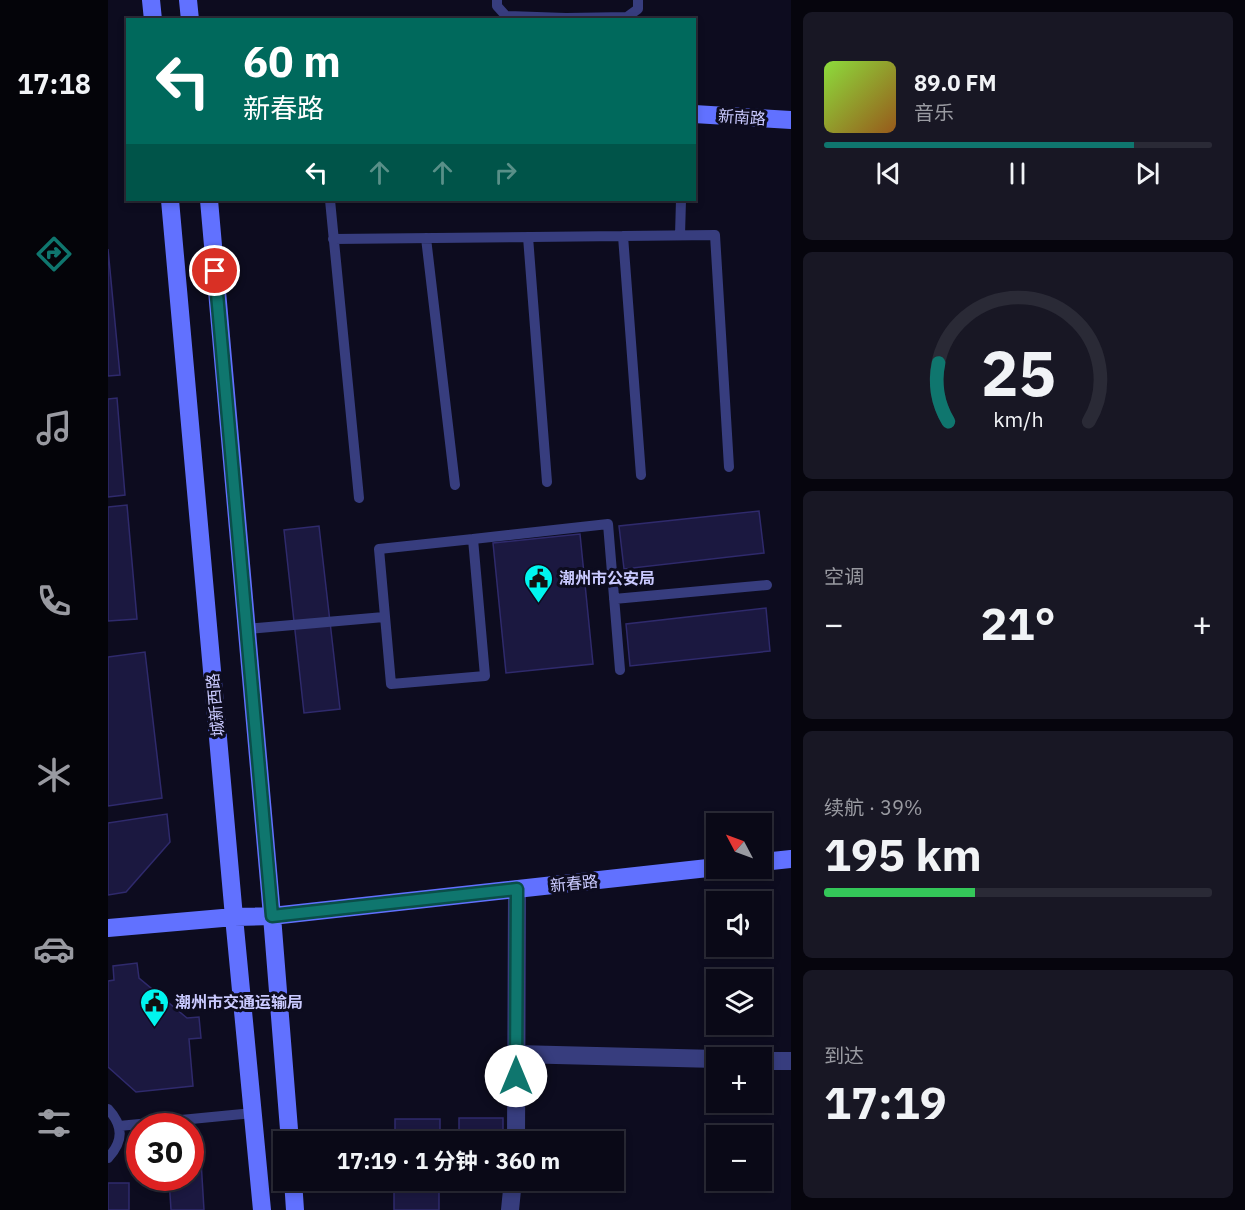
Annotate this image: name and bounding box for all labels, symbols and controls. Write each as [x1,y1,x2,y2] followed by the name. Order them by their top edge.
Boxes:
[243,34,341,89] text: 60 m
[144,42,222,120] icon: left
[17,66,91,101] text: 17:18
[914,68,997,97] text: 89.0 FM
[243,90,324,125] text: 新春路
[914,99,954,126] text: 音乐
[717,105,767,129] street label: 新南路
[300,156,333,189] icon: left
[363,156,396,189] icon: ahead
[426,156,459,189] icon: ahead
[489,156,522,189] icon: right
[872,157,905,190] icon: previous
[1001,157,1034,190] icon: pause
[1131,157,1164,190] icon: next
[33,233,75,275] icon: directions
[189,245,240,296] pin
[198,254,231,287] icon: arrive
[981,333,1055,414] text: 25
[993,406,1043,434] text: km/h
[33,407,75,449] icon: music
[522,562,554,604] public building icon: 潮州市公安局
[824,563,864,590] text: 空调
[559,568,655,588] place label: 潮州市公安局
[33,580,75,622] icon: phone
[980,594,1056,652] text: 21°
[824,602,844,645] text: −
[1192,602,1212,645] text: +
[202,672,228,738] street label: 城新西路
[33,754,75,796] icon: climate
[824,794,923,821] text: 续航 · 39%
[706,813,772,879] north arrow
[706,813,772,1191] map controls
[824,825,982,883] text: 195 km
[549,871,599,895] street label: 新春路
[706,891,772,957] button: sound
[33,928,75,970] icon: car
[706,969,772,1035] button: layers
[138,986,170,1028] public building icon: 潮州市交通运输局
[175,992,303,1012] place label: 潮州市交通运输局
[824,1042,864,1069] text: 到达
[484,1044,548,1108] position arrow
[706,1047,772,1113] button: +
[824,1073,947,1131] text: 17:19
[33,1102,75,1144] icon: filters
[126,1113,204,1191] speed limit sign: 30
[706,1125,772,1191] button: −
[337,1146,560,1175] text: 17:19 · 1 分钟 · 360 m

